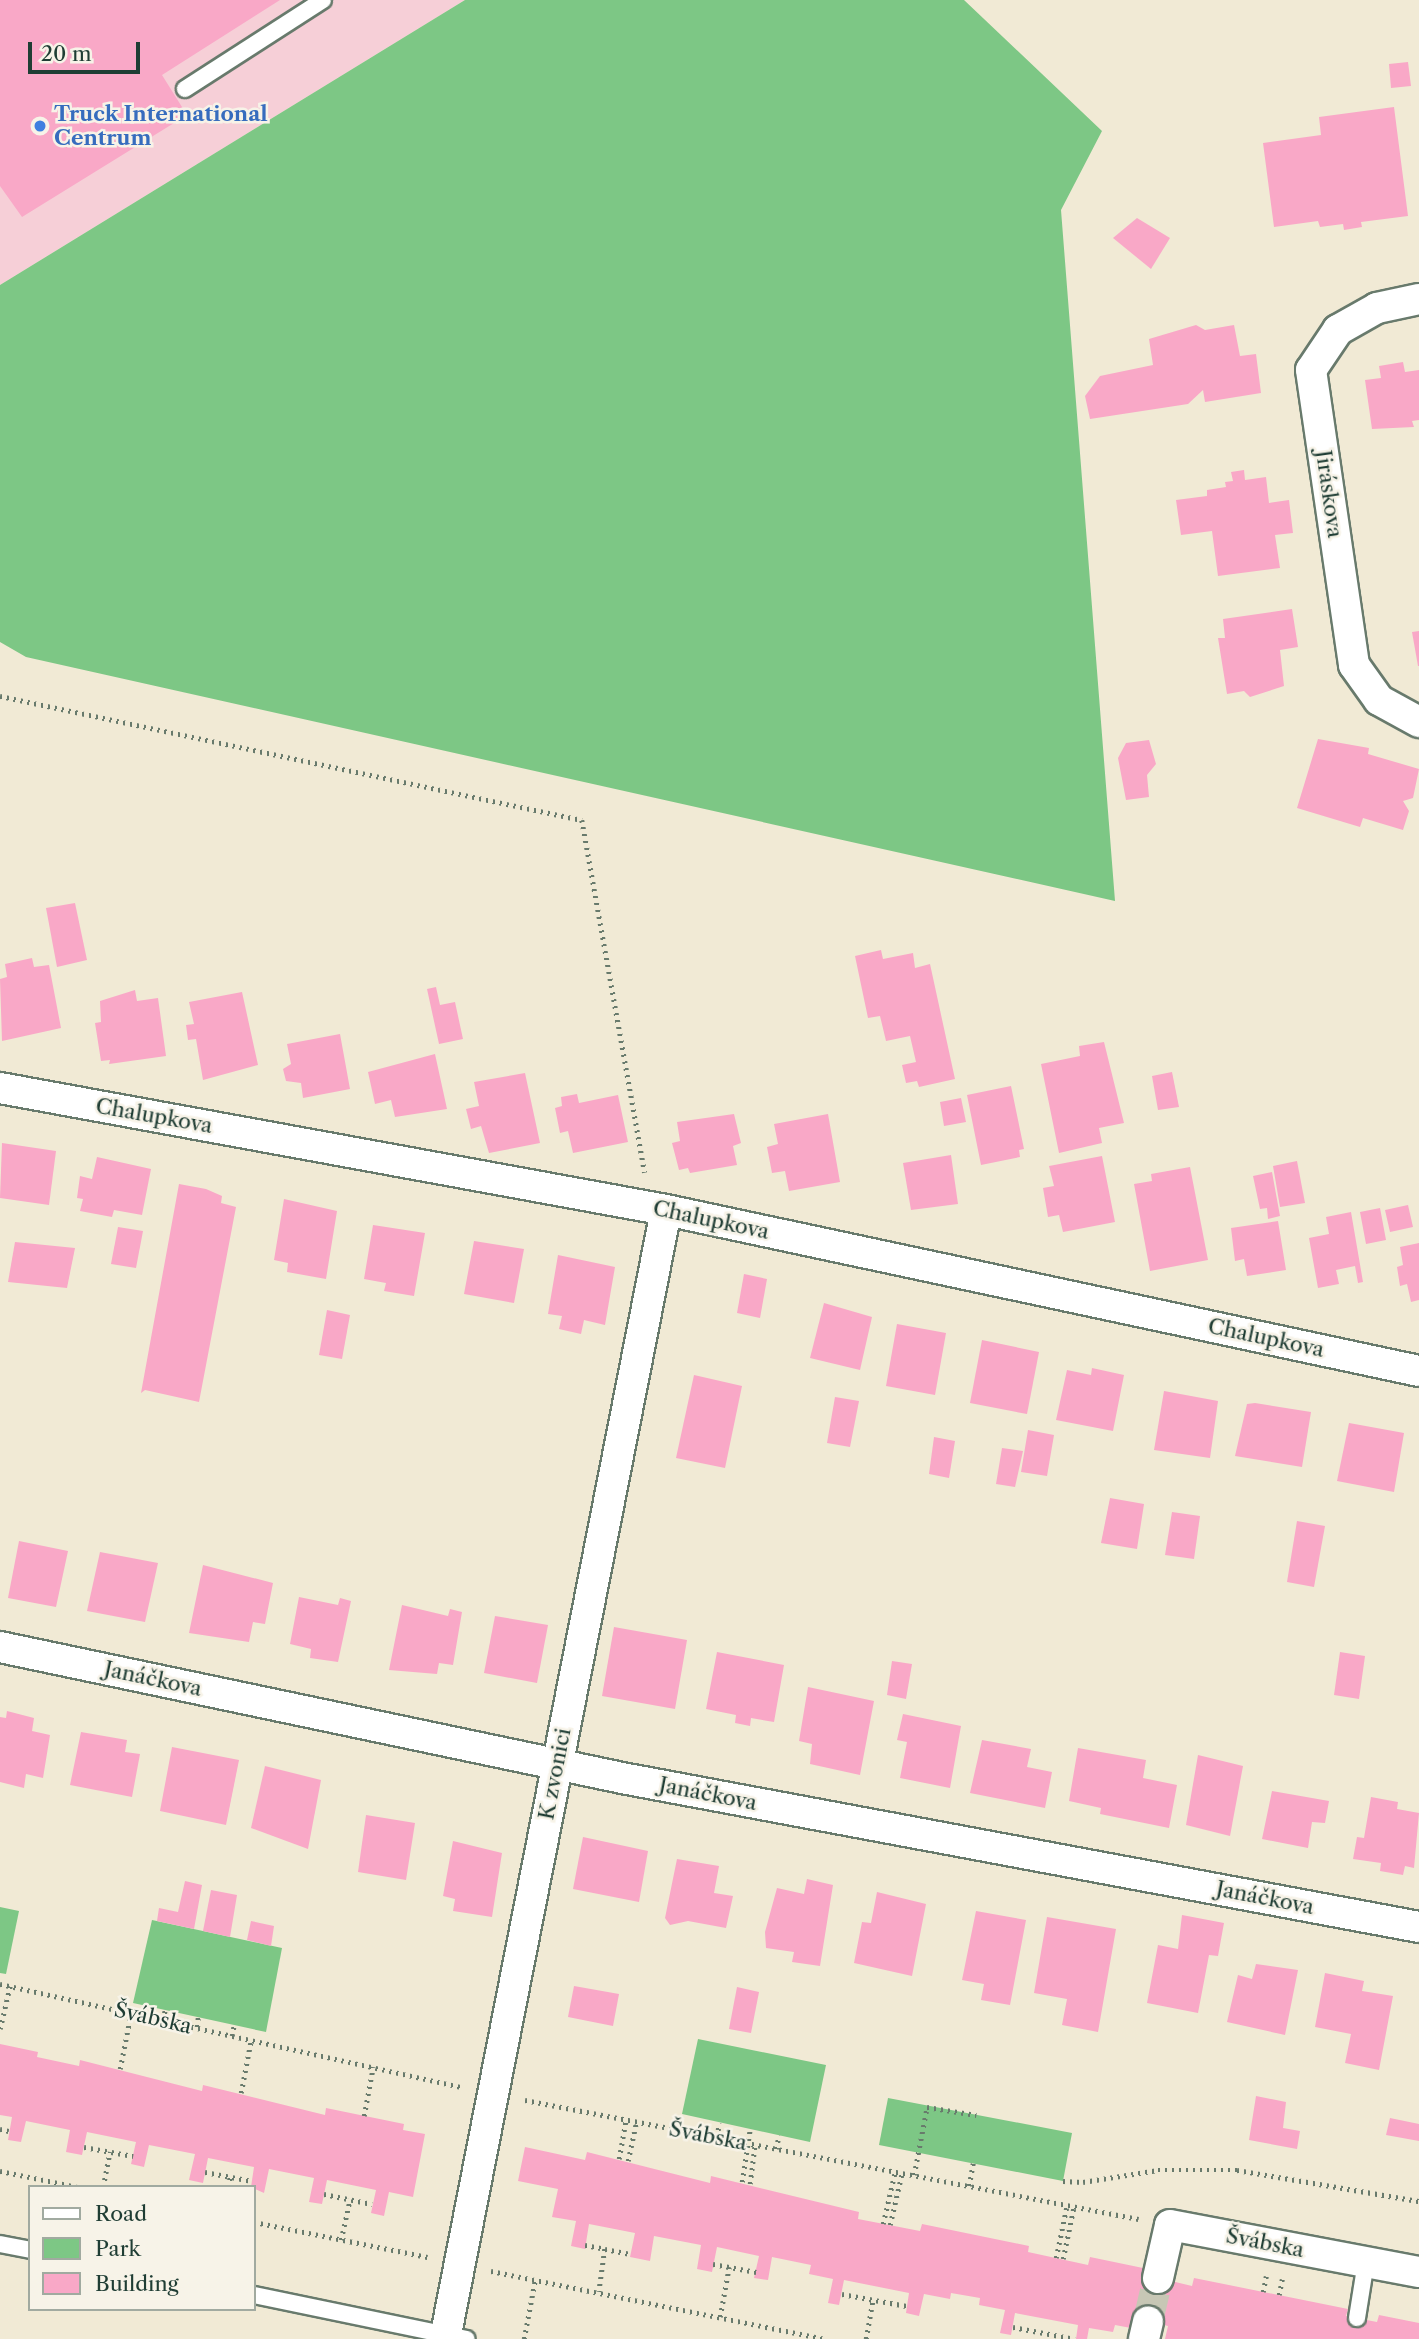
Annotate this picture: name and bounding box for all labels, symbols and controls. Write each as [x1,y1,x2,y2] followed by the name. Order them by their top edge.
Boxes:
[32,28,144,72] scale bar
[41,41,92,66] text: 20 m
[54,101,268,151] place label: Truck International Centrum
[32,118,48,134] marker: Truck International Centrum
[1310,449,1348,539] street label: Jiráskova
[94,1093,214,1139] street label: Chalupkova
[651,1195,771,1245] street label: Chalupkova
[1206,1313,1326,1363] street label: Chalupkova
[102,1656,204,1702] street label: Janáčkova
[534,1726,576,1822] street label: K zvonici
[657,1772,759,1816] street label: Janáčkova
[1214,1876,1316,1920] street label: Janáčkova
[112,1997,194,2039] street label: Švábska
[667,2116,749,2156] street label: Švábska
[28,2185,256,2311] legend
[95,2201,147,2226] text: Road
[1224,2223,1306,2263] street label: Švábska
[95,2236,141,2261] text: Park
[95,2271,179,2296] text: Building

